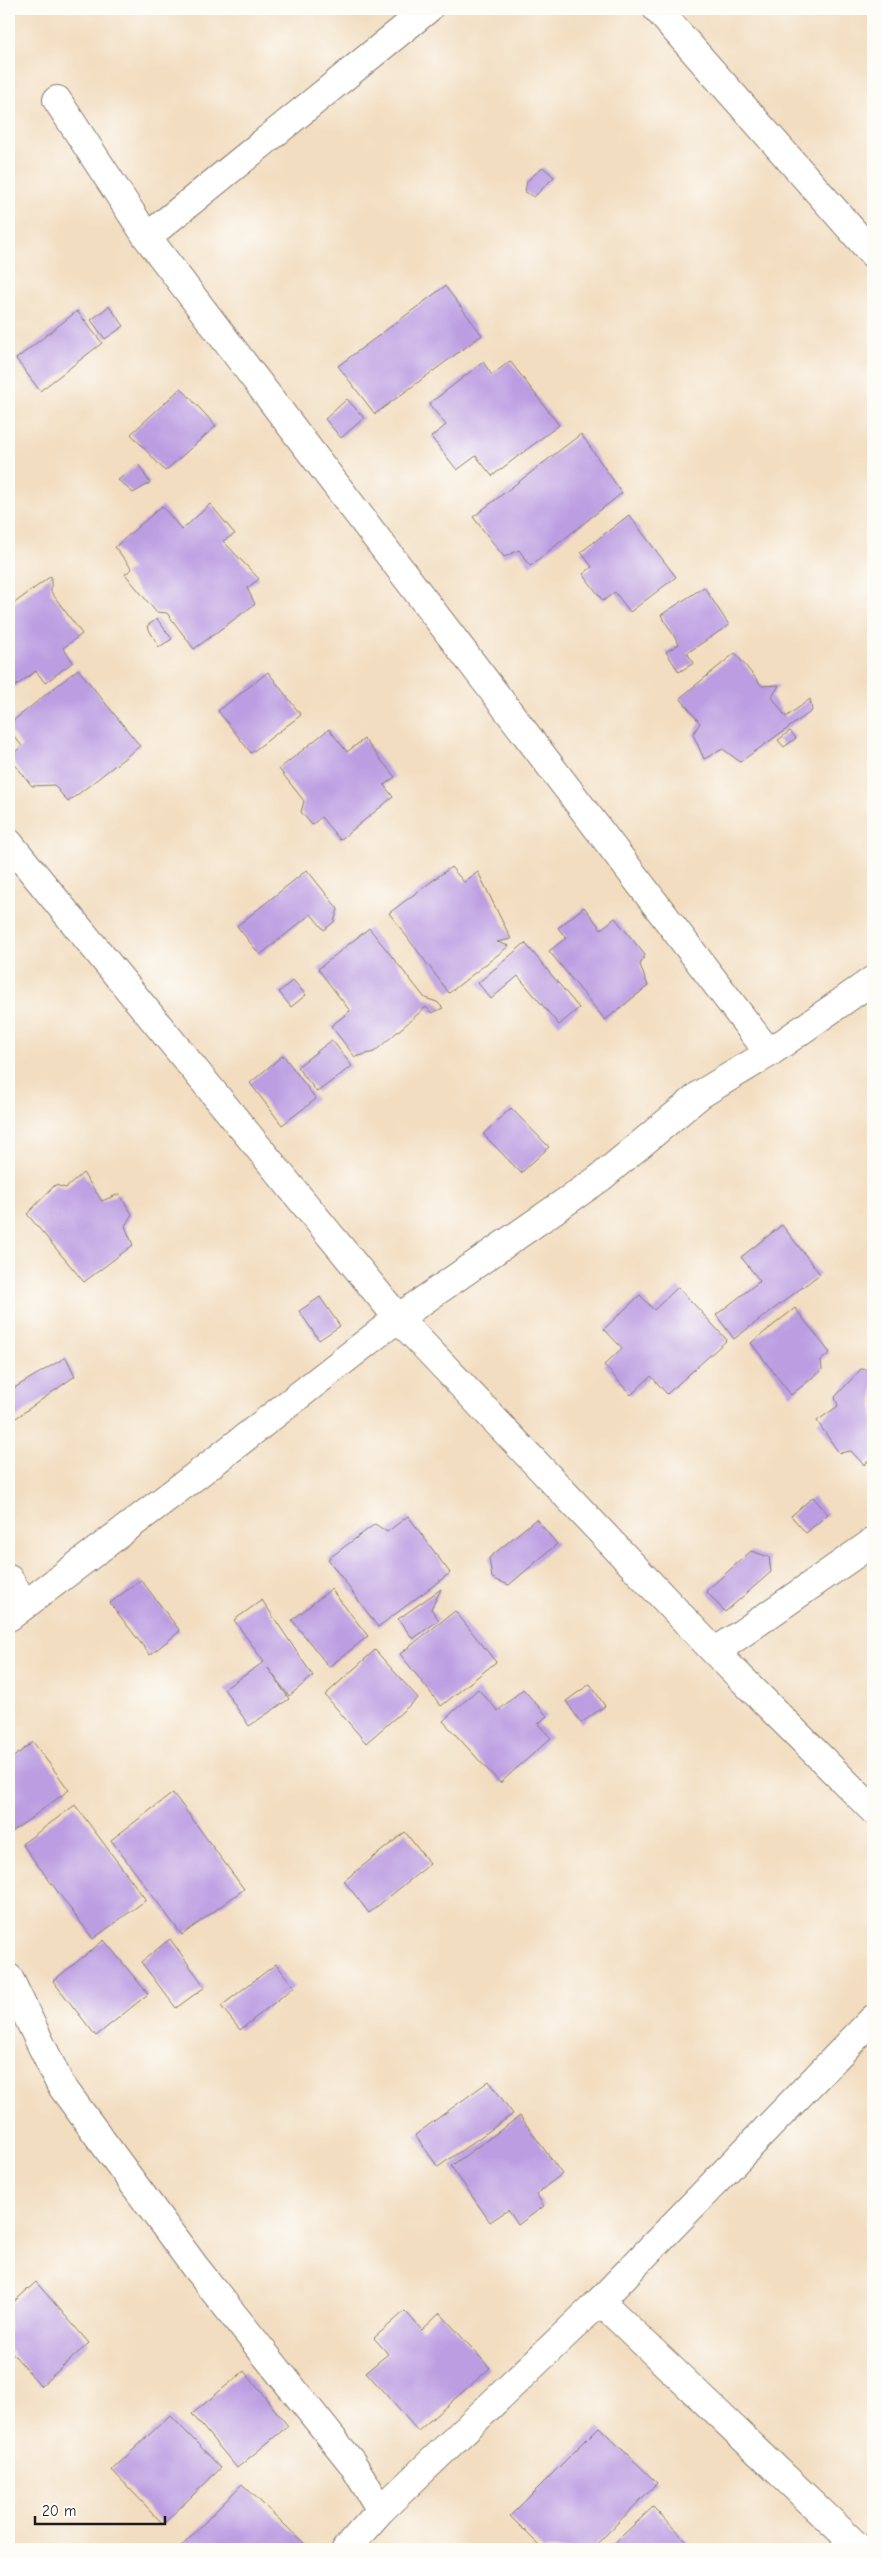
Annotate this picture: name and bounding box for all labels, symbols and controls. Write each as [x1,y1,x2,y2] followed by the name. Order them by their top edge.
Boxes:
[35,2493,165,2525] scale bar
[42,2502,76,2520] text: 20 m

